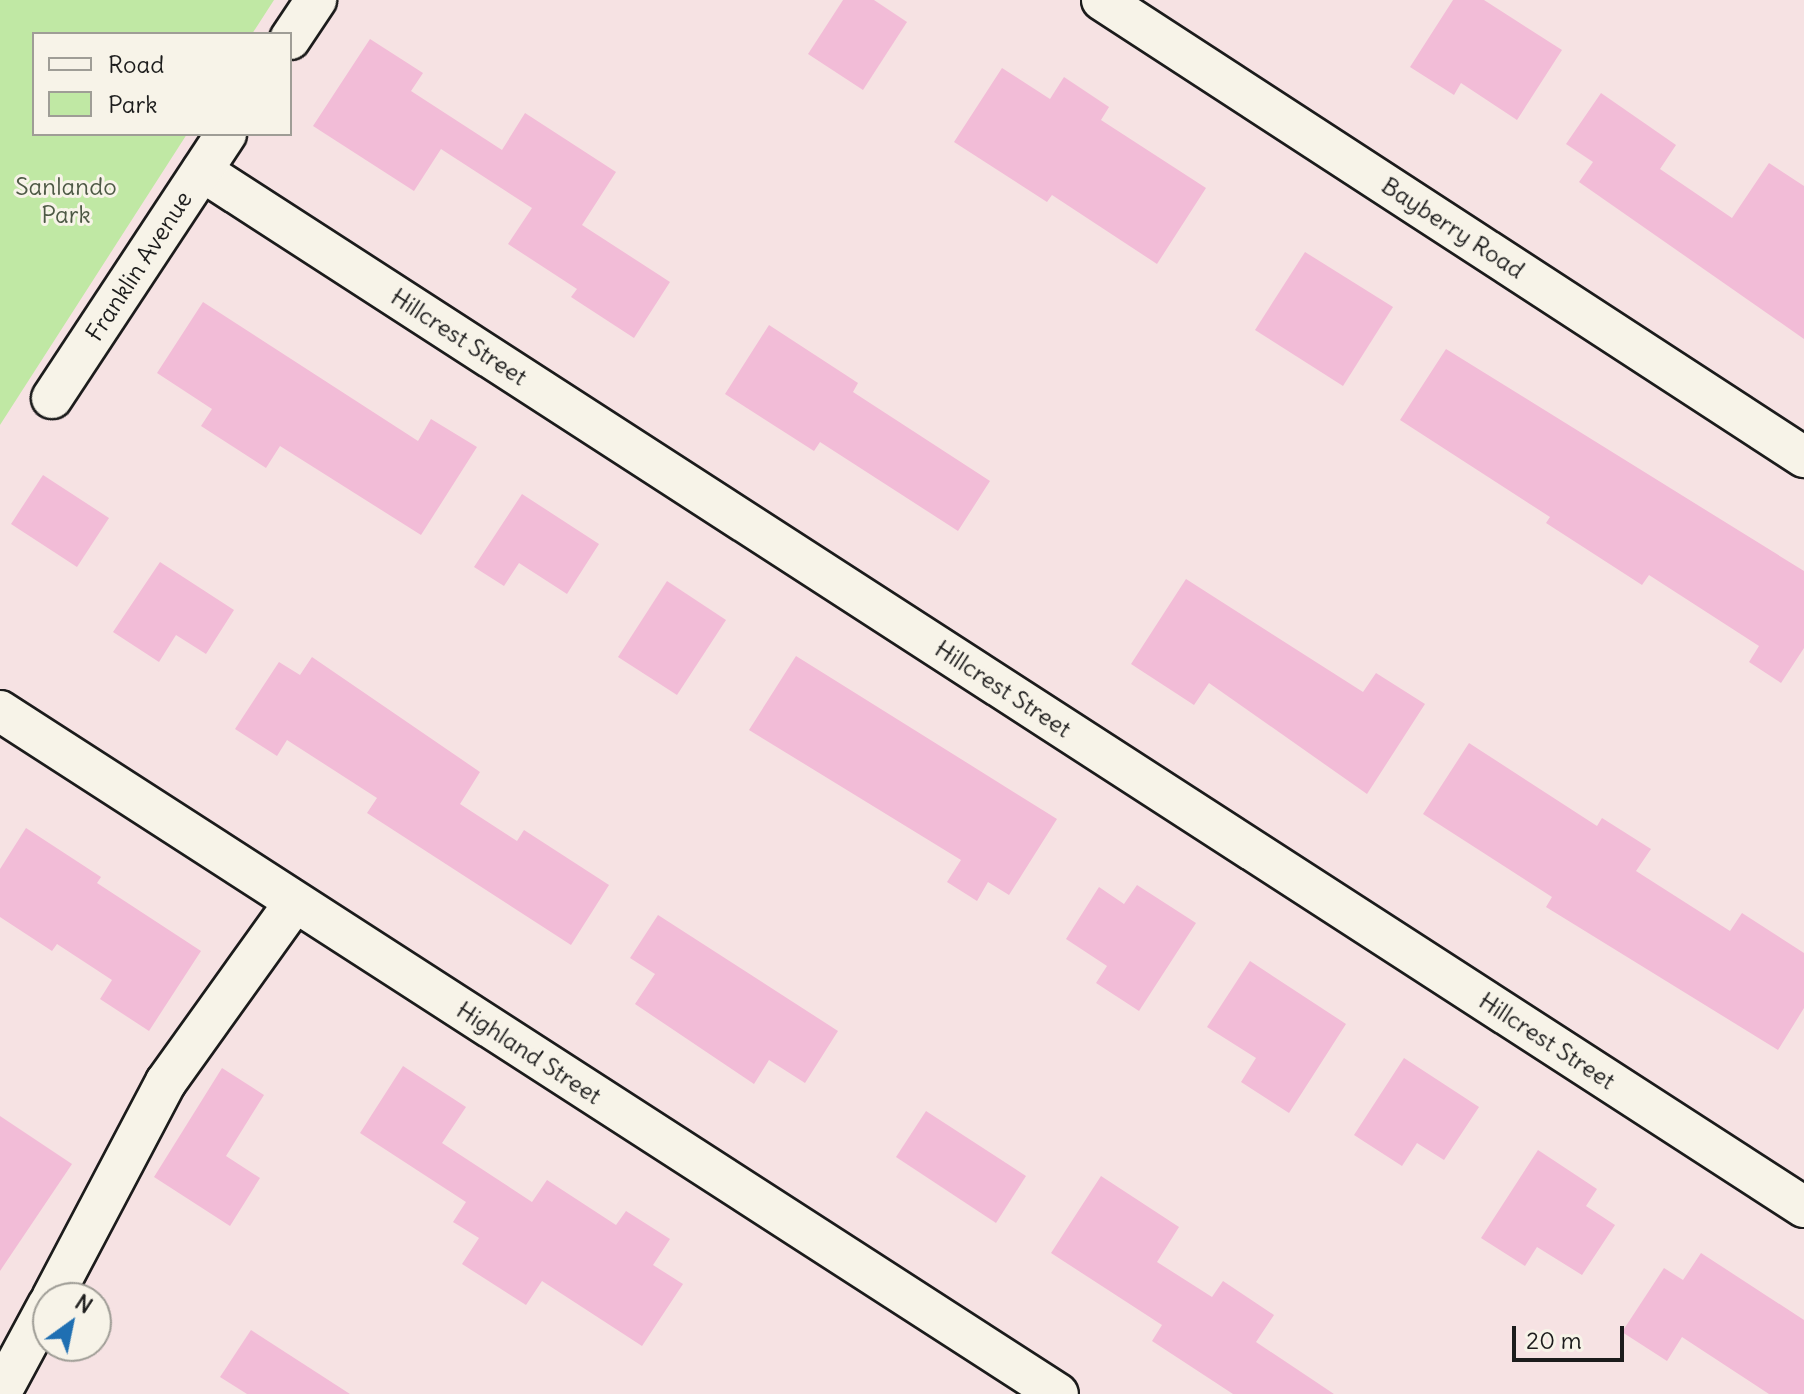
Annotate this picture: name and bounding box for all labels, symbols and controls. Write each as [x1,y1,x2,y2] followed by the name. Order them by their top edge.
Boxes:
[32,32,292,136] legend
[108,49,164,79] text: Road
[108,89,158,119] text: Park
[1376,171,1530,285] street label: Bayberry Road
[15,173,117,229] park label: Sanlando Park
[80,186,198,346] street label: Franklin Avenue
[386,282,532,392] street label: Hillcrest Street
[930,634,1076,744] street label: Hillcrest Street
[1474,986,1620,1096] street label: Hillcrest Street
[451,996,607,1110] street label: Highland Street
[32,1282,112,1362] north arrow
[70,1288,98,1319] text: N
[1516,1310,1628,1360] scale bar
[1526,1325,1582,1355] text: 20 m

